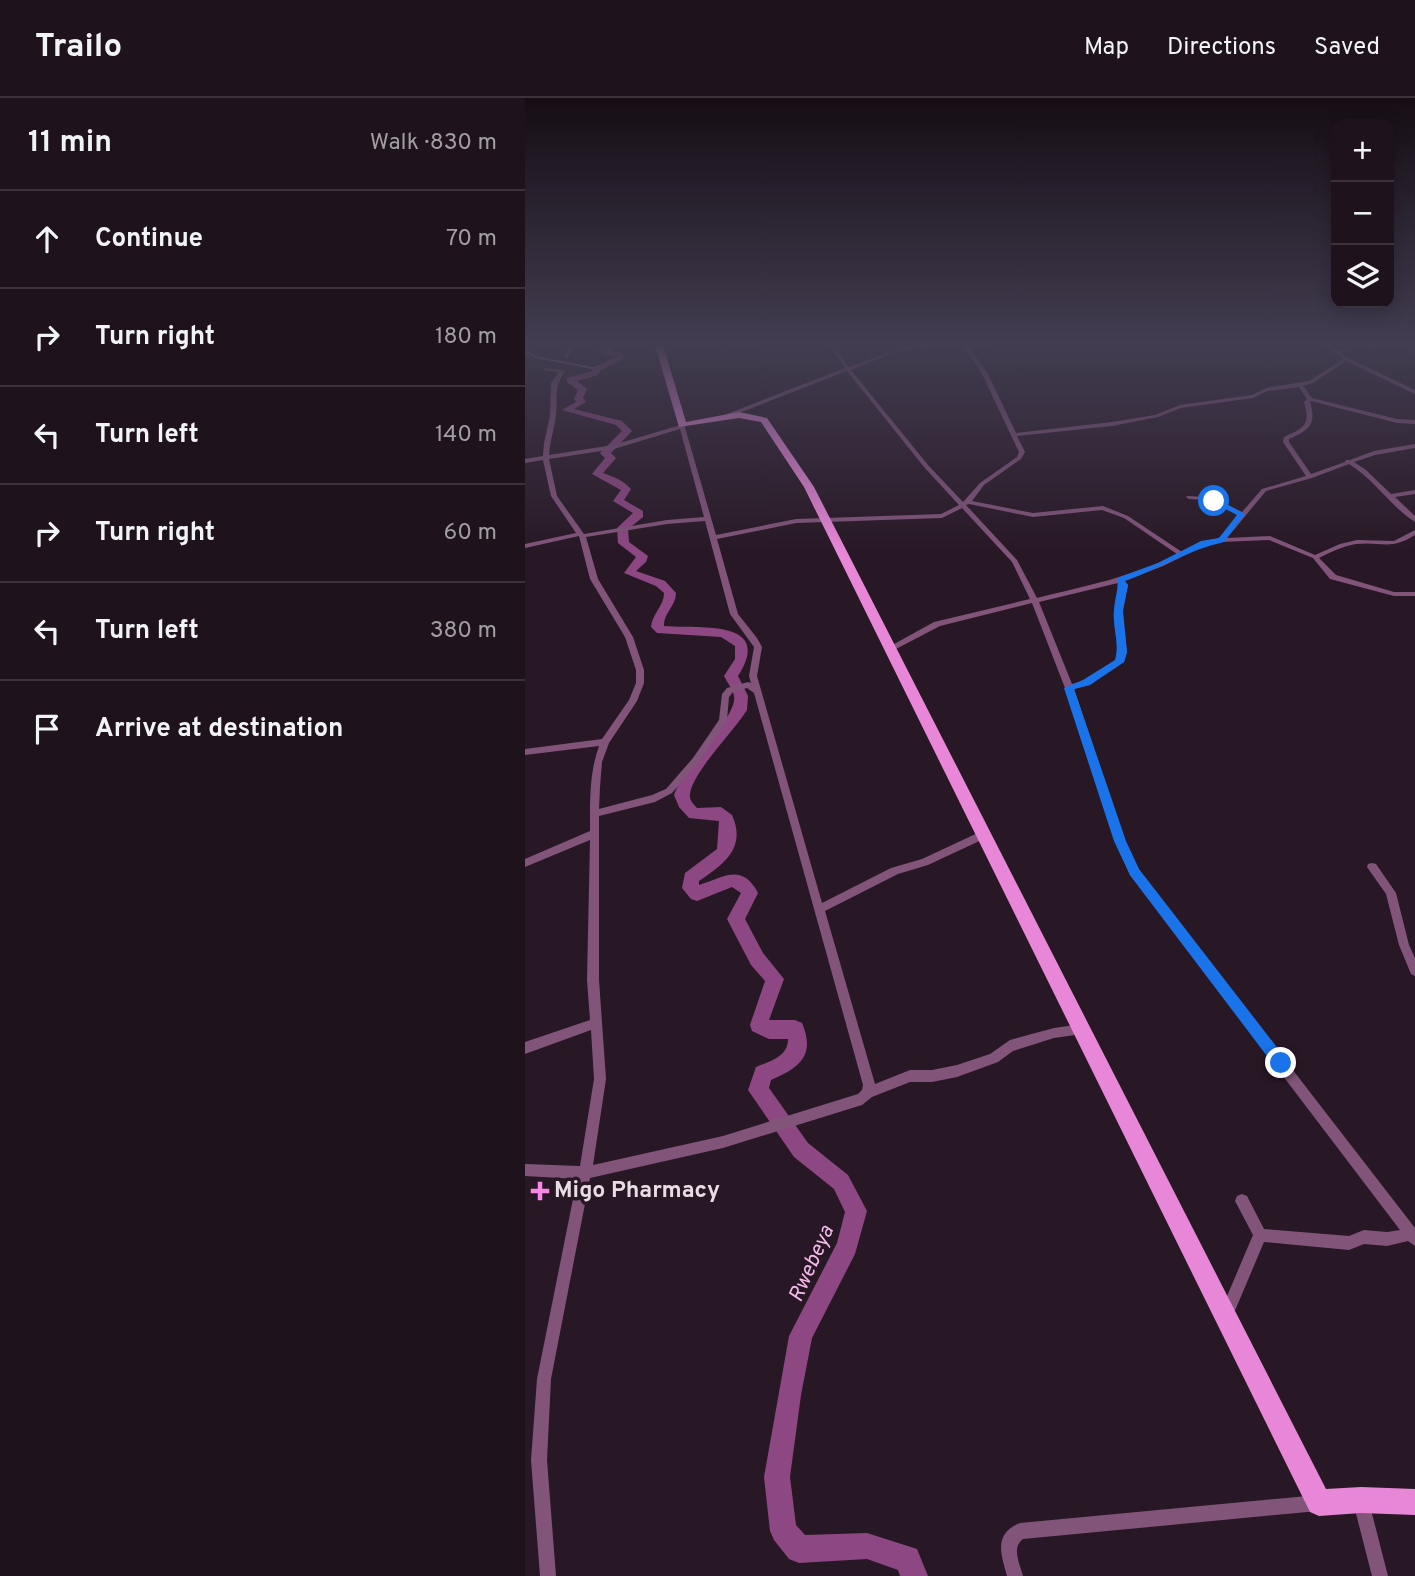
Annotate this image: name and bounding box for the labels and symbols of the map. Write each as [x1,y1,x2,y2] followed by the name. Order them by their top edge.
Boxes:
[1198,485,1229,516] route start
[1265,1047,1296,1078] route end
[554,1177,720,1206] place label: Migo Pharmacy
[532,1183,548,1199] marker: Migo Pharmacy
[783,1221,841,1307] water label: Rwebeya

